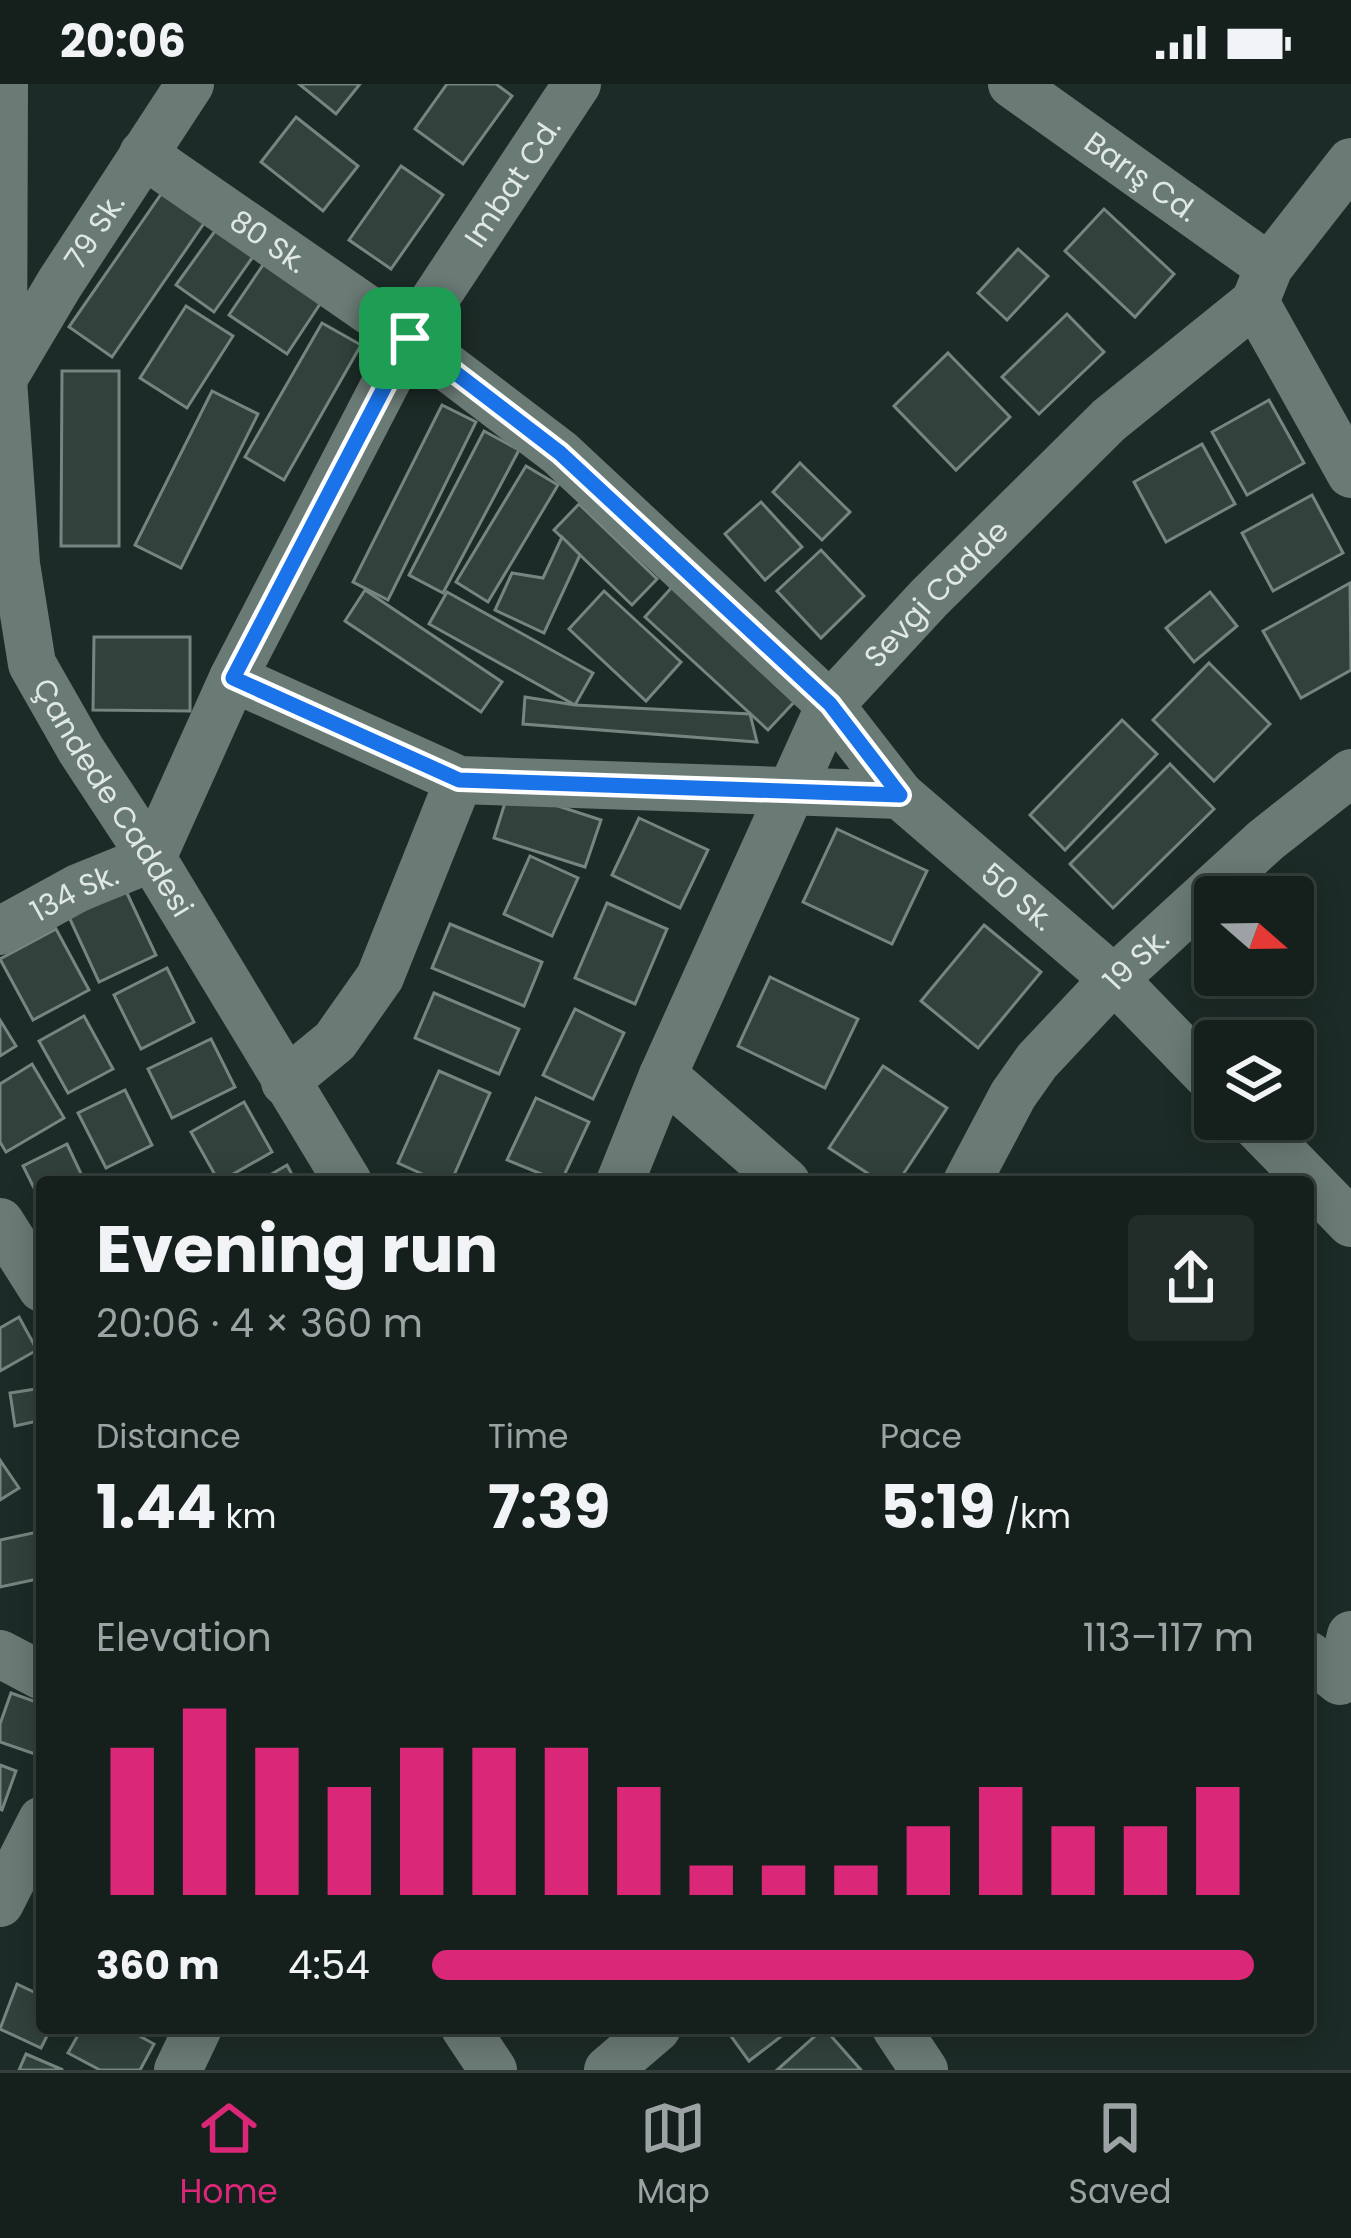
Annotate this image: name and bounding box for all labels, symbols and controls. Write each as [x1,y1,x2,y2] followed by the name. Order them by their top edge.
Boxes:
[60,10,186,73] text: 20:06
[453,109,571,256] street label: Imbat Cd.
[1076,121,1207,232] street label: Barış Cd.
[53,184,135,277] street label: 79 Sk.
[222,199,316,283] street label: 80 Sk.
[359,287,461,389] pin
[377,305,443,371] icon: arrive
[854,510,1018,677] street label: Sevgi Cadde
[23,670,204,925] street label: Çandede Caddesi
[22,852,125,932] street label: 134 Sk.
[972,852,1064,940] street label: 50 Sk.
[1194,876,1314,996] north arrow
[1194,876,1314,1140] map controls
[1093,918,1178,1000] street label: 19 Sk.
[1194,1020,1314,1140] button: layers
[96,1203,498,1295] text: Evening run
[1128,1215,1254,1341] button: share
[96,1296,423,1351] text: 20:06 · 4 × 360 m
[96,1413,241,1460] text: Distance
[488,1413,568,1460] text: Time
[880,1413,962,1460] text: Pace
[96,1465,217,1549] text: 1.44
[488,1465,610,1549] text: 7:39
[880,1465,996,1549] text: 5:19
[217,1493,277,1540] text: km
[996,1493,1071,1540] text: /km
[96,1610,272,1665] text: Elevation
[1083,1610,1254,1665] text: 113–117 m
[96,1938,219,1993] text: 360 m
[288,1938,370,1993] text: 4:54
[179,2095,278,2217] tab: Home
[637,2095,710,2217] tab: Map
[1069,2095,1172,2217] tab: Saved

